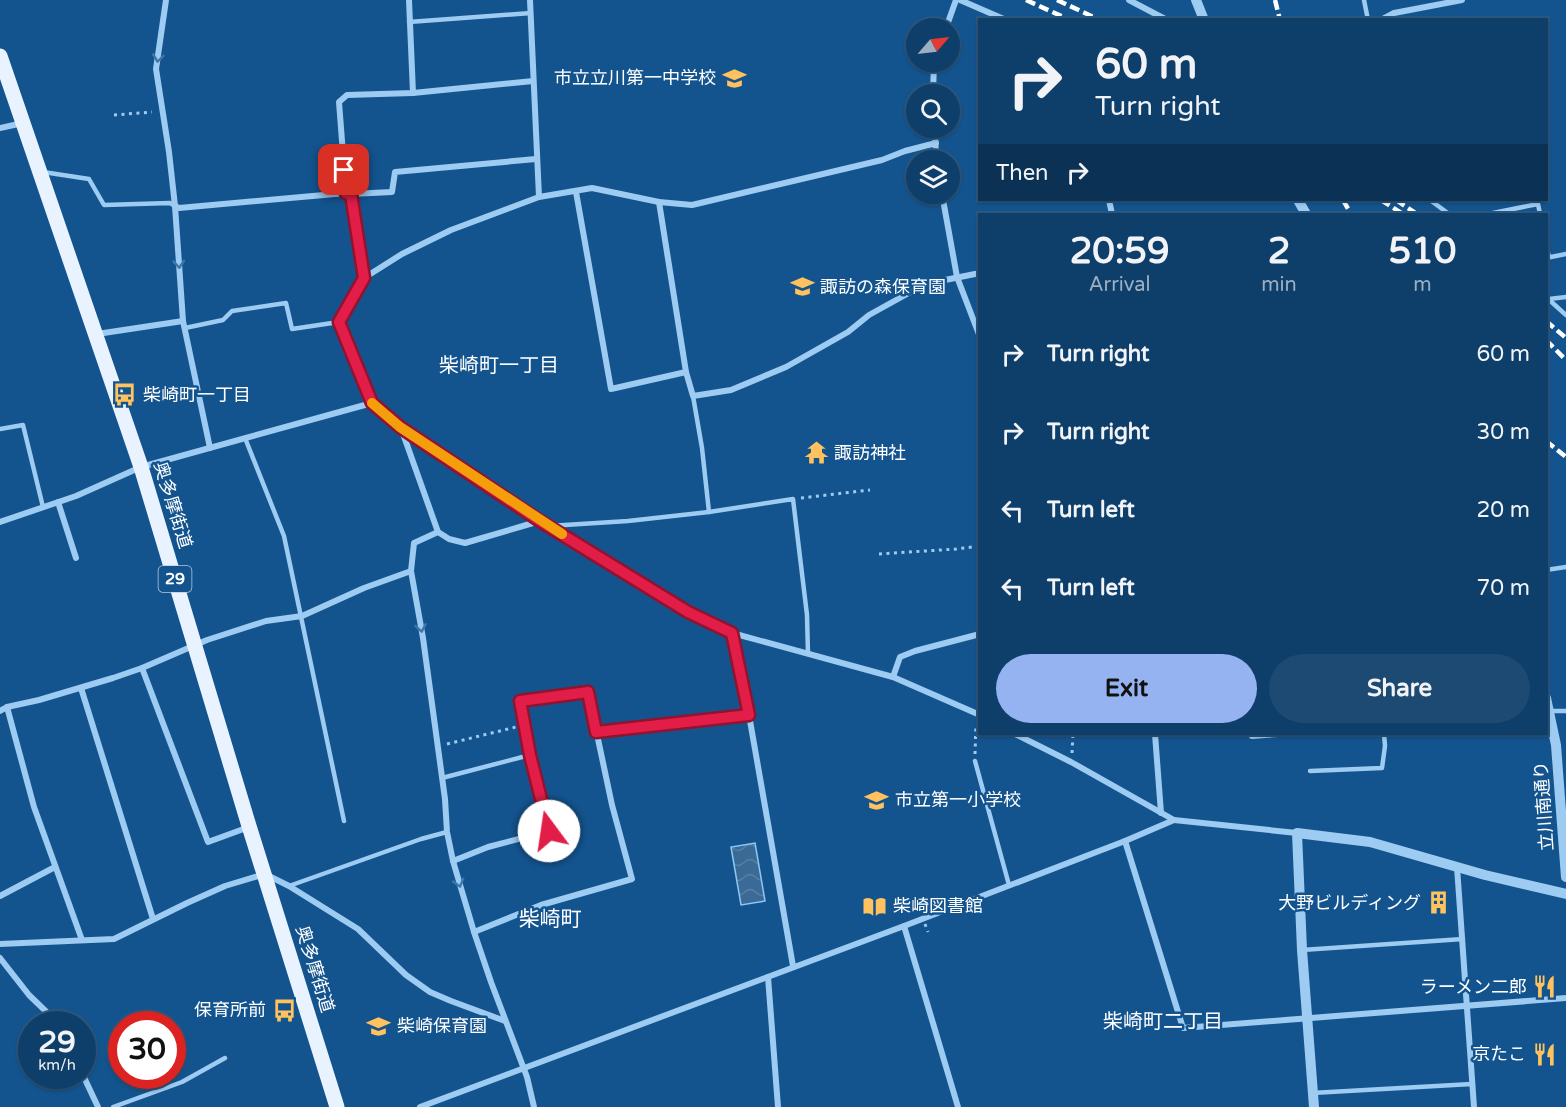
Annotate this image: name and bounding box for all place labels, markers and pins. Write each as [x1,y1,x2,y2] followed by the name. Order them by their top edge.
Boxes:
[721,65,747,91] school or university icon: 市立立川第一中学校
[554,67,716,89] place label: 市立立川第一中学校
[318,144,369,195] pin
[789,274,815,300] school or university icon: 諏訪の森保育園
[820,276,946,298] place label: 諏訪の森保育園
[112,382,138,408] bus stop icon: 柴崎町一丁目
[143,384,251,406] place label: 柴崎町一丁目
[803,440,829,466] temple icon: 諏訪神社
[834,442,906,464] place label: 諏訪神社
[864,787,890,813] school or university icon: 市立第一小学校
[895,789,1021,811] place label: 市立第一小学校
[1426,890,1452,916] building icon: 大野ビルディング
[1278,892,1421,914] place label: 大野ビルディング
[862,893,888,919] library icon: 柴崎図書館
[893,895,983,917] place label: 柴崎図書館
[1532,974,1558,1000] restaurant icon: ラーメン二郎
[1420,976,1527,998] place label: ラーメン二郎
[271,997,297,1023] bus stop icon: 保育所前
[194,999,266,1021] place label: 保育所前
[366,1013,392,1039] school or university icon: 柴崎保育園
[397,1015,487,1037] place label: 柴崎保育園
[1531,1041,1557,1067] restaurant icon: 京たこ
[1472,1043,1526,1065] place label: 京たこ

